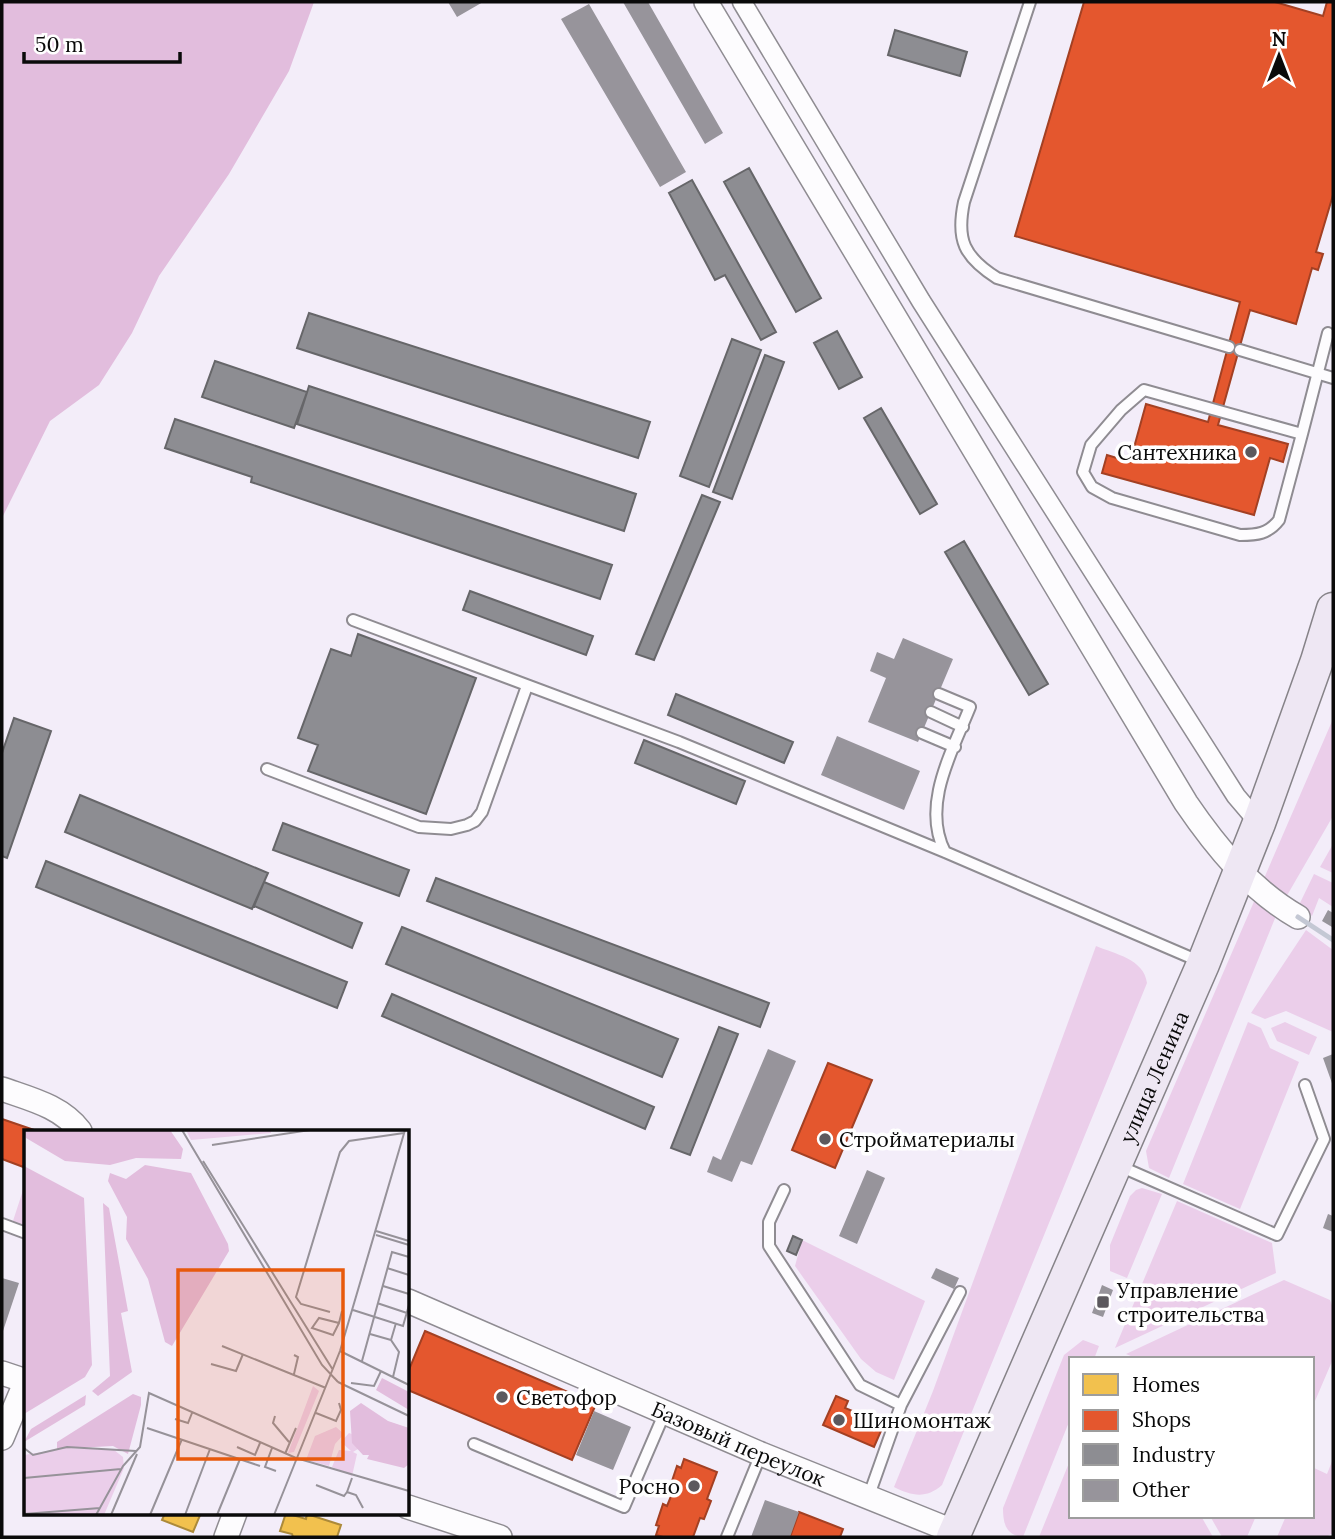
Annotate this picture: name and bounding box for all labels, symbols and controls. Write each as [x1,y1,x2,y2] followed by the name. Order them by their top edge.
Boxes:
[24,21,180,65] scale bar
[1244,21,1314,91] north arrow
[1272,27,1287,51] text: N
[35,31,84,58] text: 50 m
[1117,439,1237,466] place label: Сантехника
[1243,444,1259,460] marker: Сантехника
[1113,1006,1195,1147] street label: улица Ленина
[839,1126,1015,1153] place label: Стройматериалы
[24,1130,410,1514] inset map
[817,1131,833,1147] marker: Стройматериалы
[1116,1277,1265,1328] place label: Управление строительства
[1095,1294,1111,1310] marker: Управление строительства
[1069,1357,1314,1518] legend
[1132,1371,1200,1398] text: Homes
[516,1384,617,1411] place label: Светофор
[494,1389,510,1405] marker: Светофор
[647,1395,830,1492] street label: Базовый переулок
[1132,1406,1191,1433] text: Shops
[853,1407,992,1434] place label: Шиномонтаж
[831,1412,847,1428] marker: Шиномонтаж
[1132,1441,1215,1468] text: Industry
[618,1473,680,1500] place label: Росно
[1132,1476,1190,1503] text: Other
[686,1478,702,1494] marker: Росно

